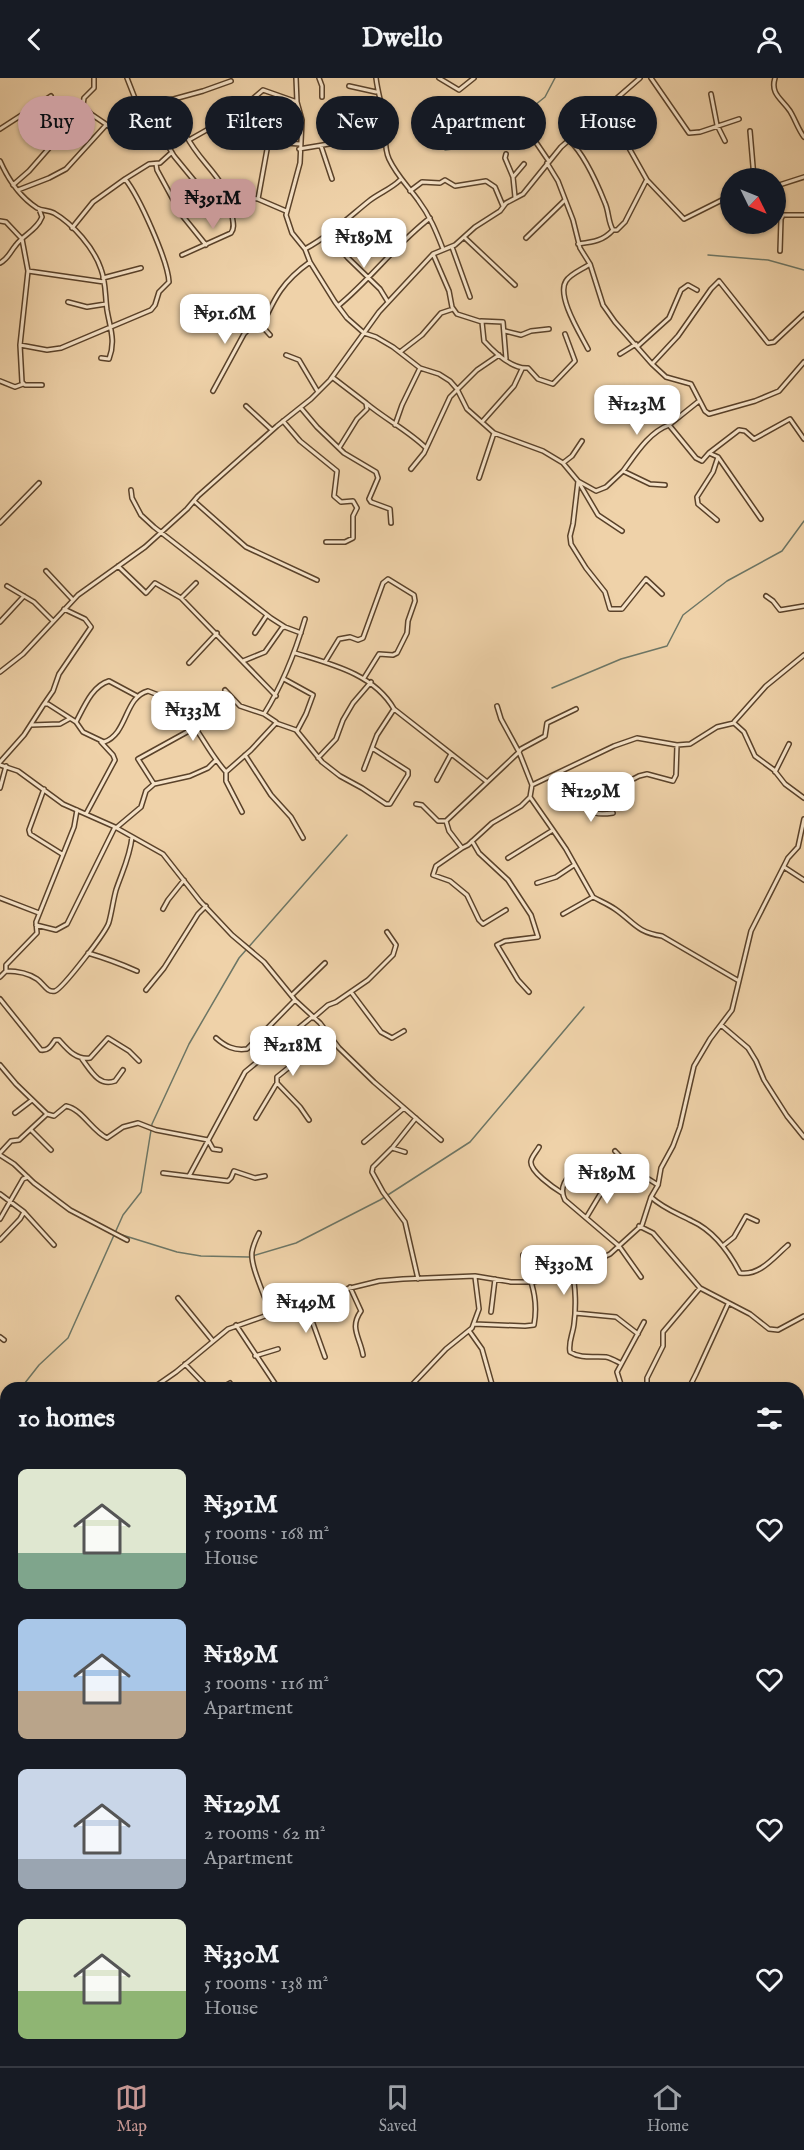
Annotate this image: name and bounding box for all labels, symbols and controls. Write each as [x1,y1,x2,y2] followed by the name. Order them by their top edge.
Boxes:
[362,22,442,56] text: Dwello
[18,23,51,56] icon: back
[753,23,786,56] icon: person
[18,96,95,150] chip: Buy
[107,96,193,150] chip: Rent
[205,96,304,150] chip: Filters
[316,96,399,150] chip: New
[411,96,546,150] chip: Apartment
[558,96,657,150] chip: House
[720,168,786,234] north arrow
[720,168,786,234] map controls
[171,179,255,230] pin: ₦391M
[185,186,241,211] text: ₦391M
[322,218,406,269] pin: ₦189M
[335,225,393,250] text: ₦189M
[176,294,274,345] pin: ₦91.6M
[194,301,256,326] text: ₦91.6M
[595,385,679,436] pin: ₦123M
[608,392,666,417] text: ₦123M
[151,691,235,742] pin: ₦133M
[165,698,221,723] text: ₦133M
[549,772,633,823] pin: ₦129M
[562,779,620,804] text: ₦129M
[251,1026,335,1077] pin: ₦218M
[264,1033,322,1058] text: ₦218M
[565,1154,649,1205] pin: ₦189M
[578,1161,636,1186] text: ₦189M
[522,1245,606,1296] pin: ₦330M
[535,1252,593,1277] text: ₦330M
[264,1283,348,1334] pin: ₦149M
[276,1290,336,1315] text: ₦149M
[18,1402,115,1435] text: 10 homes
[753,1402,786,1435] icon: filters
[204,1488,278,1521] text: ₦391M
[66,1493,138,1565] icon: home
[753,1513,786,1546] icon: heart
[204,1521,329,1546] text: 5 rooms · 168 m²
[204,1546,258,1571] text: House
[204,1638,278,1671] text: ₦189M
[66,1643,138,1715] icon: home
[753,1663,786,1696] icon: heart
[204,1671,329,1696] text: 3 rooms · 116 m²
[204,1696,293,1721] text: Apartment
[204,1788,280,1821] text: ₦129M
[66,1793,138,1865] icon: home
[753,1813,786,1846] icon: heart
[204,1821,326,1846] text: 2 rooms · 62 m²
[204,1846,293,1871] text: Apartment
[204,1938,279,1971] text: ₦330M
[66,1943,138,2015] icon: home
[753,1963,786,1996] icon: heart
[204,1971,328,1996] text: 5 rooms · 138 m²
[204,1996,258,2021] text: House
[115,2081,148,2137] tab: Map
[379,2081,417,2137] tab: Saved
[647,2081,689,2137] tab: Home

